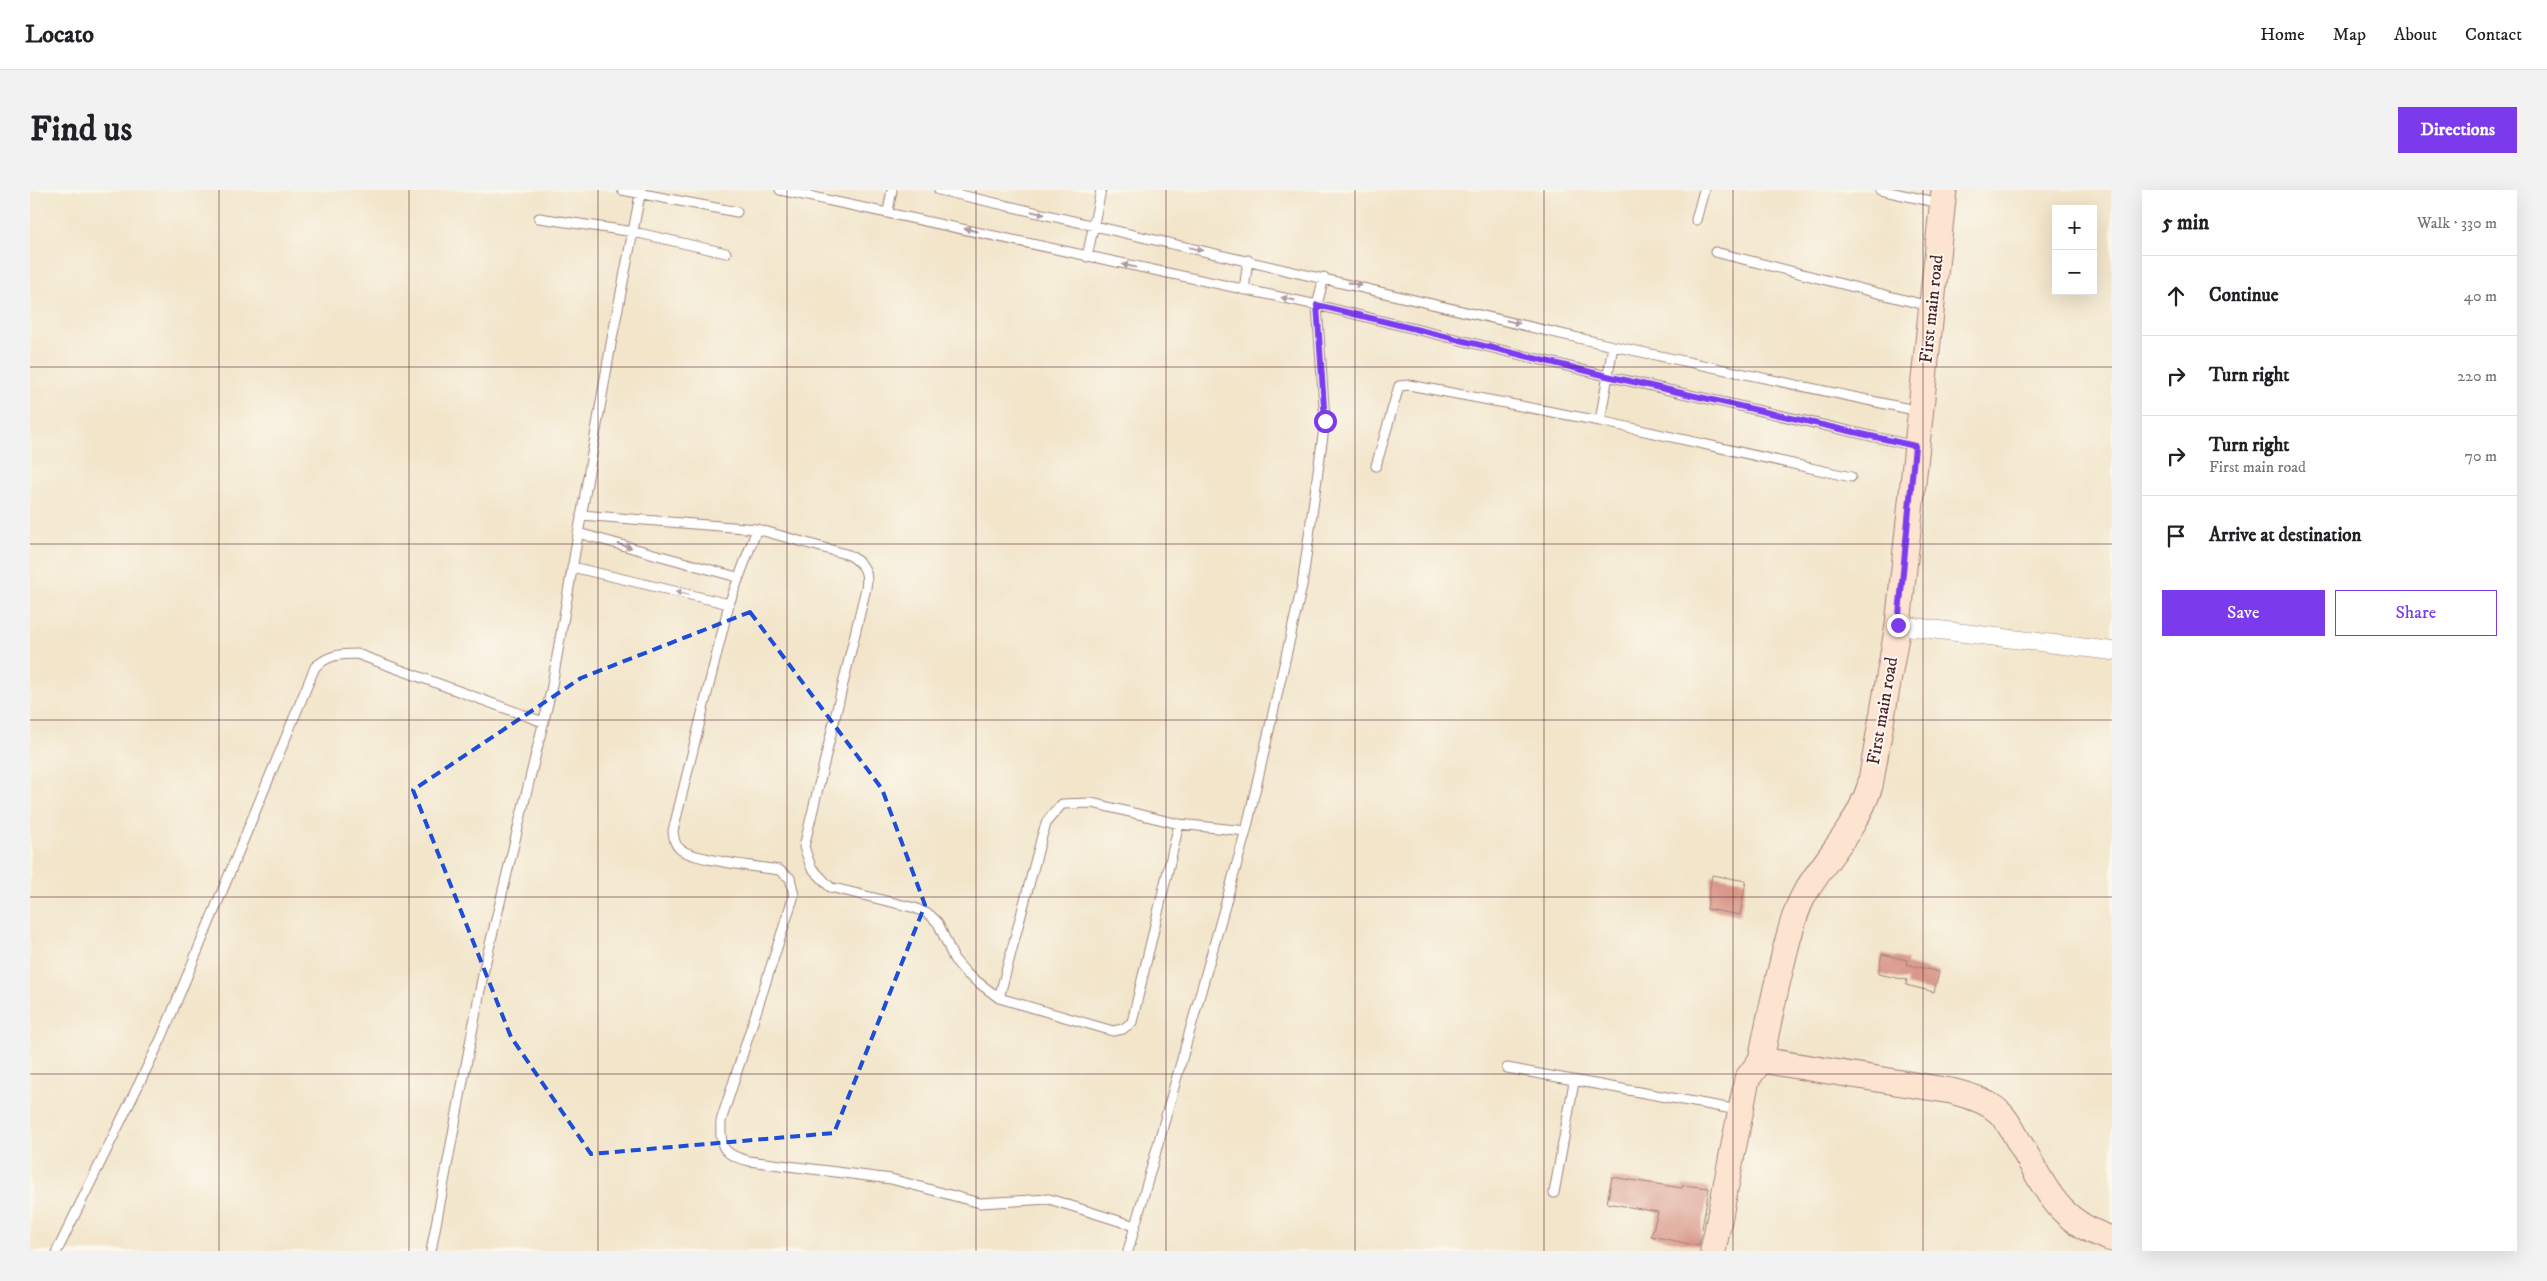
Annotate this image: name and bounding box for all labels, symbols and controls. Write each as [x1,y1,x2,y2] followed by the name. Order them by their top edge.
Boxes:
[25,20,94,50] text: Locato
[2260,24,2305,46] text: Home
[2333,24,2366,46] text: Map
[2394,24,2437,46] text: About
[2465,24,2522,46] text: Contact
[2398,107,2517,153] button: Directions
[30,108,132,152] text: Find us
[2052,205,2097,295] map controls
[2052,205,2097,250] button: +
[1030,209,1045,217] one-way arrow
[2162,210,2209,236] text: 5 min
[2417,213,2497,233] text: Walk · 330 m
[963,226,978,234] one-way arrow
[1189,245,1204,253] one-way arrow
[2052,250,2097,295] button: −
[1915,254,1949,364] street label: First main road
[1122,262,1137,270] one-way arrow
[1347,280,1362,288] one-way arrow
[2162,282,2190,310] icon: ahead
[2209,284,2279,307] text: Continue
[2464,286,2497,306] text: 40 m
[1280,295,1296,303] one-way arrow
[1505,318,1520,326] one-way arrow
[2162,362,2190,390] icon: right
[2209,364,2289,387] text: Turn right
[2457,366,2497,386] text: 220 m
[1314,410,1337,433] route start
[2209,434,2289,457] text: Turn right
[2162,442,2190,470] icon: right
[2465,446,2497,466] text: 70 m
[2209,457,2306,477] text: First main road
[2162,522,2190,550] icon: arrive
[2209,524,2361,547] text: Arrive at destination
[618,543,633,551] one-way arrow
[674,589,689,597] one-way arrow
[2162,590,2325,636] button: Save
[2335,590,2497,636] button: Share
[1887,614,1910,637] route end
[1863,655,1903,767] street label: First main road

